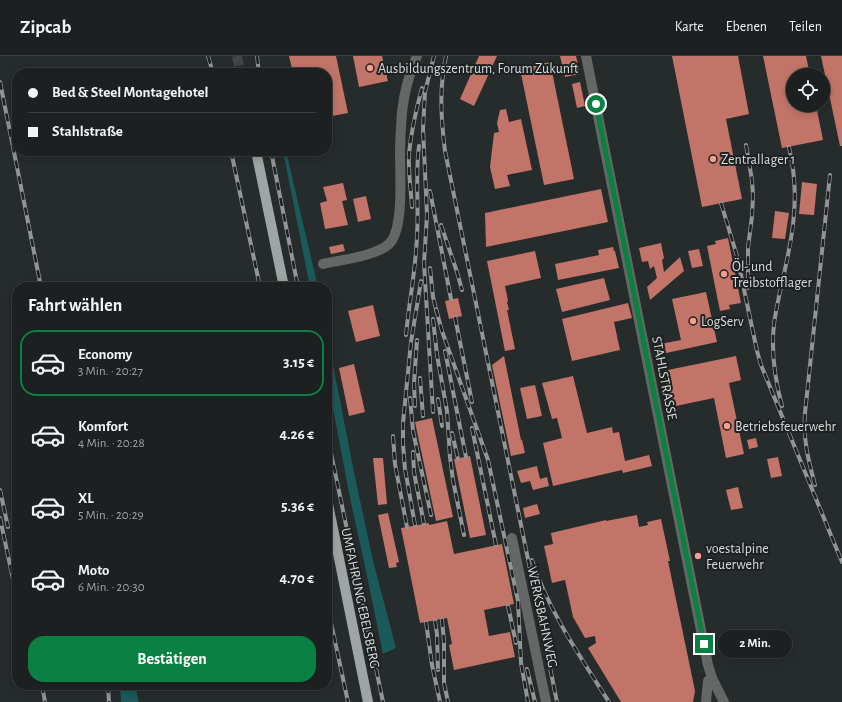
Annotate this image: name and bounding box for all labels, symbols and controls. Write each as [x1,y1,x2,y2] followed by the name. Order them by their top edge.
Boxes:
[20,18,71,37] text: Zipcab
[675,20,704,34] text: Karte
[726,20,767,34] text: Ebenen
[789,20,822,34] text: Teilen
[378,62,579,76] place label: Ausbildungszentrum, Forum Zukunft
[365,63,375,73] marker: Ausbildungszentrum, Forum Zukunft
[786,68,830,112] map controls
[786,68,830,112] button: locate
[52,85,209,100] text: Bed & Steel Montagehotel
[587,95,605,113] route start
[52,124,123,139] text: Stahlstraße
[721,153,795,167] place label: Zentrallager 1
[708,154,718,164] marker: Zentrallager 1
[732,257,812,290] place label: Öl- und Treibstofflager
[719,269,729,279] marker: Öl- und Treibstofflager
[28,297,122,315] text: Fahrt wählen
[701,315,744,329] place label: LogServ
[688,316,698,326] marker: LogServ
[649,335,679,422] street label: STAHLSTRASSE
[30,345,66,381] icon: car
[78,347,132,362] text: Economy
[283,355,314,370] text: 3.15 €
[78,365,143,378] text: 3 Min. · 20:27
[30,417,66,453] icon: car
[78,419,128,434] text: Komfort
[735,420,837,434] place label: Betriebsfeuerwehr
[722,421,732,431] marker: Betriebsfeuerwehr
[279,427,314,442] text: 4.26 €
[78,437,145,450] text: 4 Min. · 20:28
[30,489,66,525] icon: car
[78,491,94,506] text: XL
[281,499,314,514] text: 5.36 €
[78,509,144,522] text: 5 Min. · 20:29
[338,527,382,670] street label: UMFAHRUNG EBELSBERG
[706,542,769,572] place label: voestalpine Feuerwehr
[693,551,703,561] marker: voestalpine Feuerwehr
[30,561,66,597] icon: car
[78,563,110,578] text: Moto
[524,565,560,669] street label: WERKSBAHNWEG
[279,571,314,586] text: 4.70 €
[78,581,145,594] text: 6 Min. · 20:30
[718,630,792,658] callout: 2 Min.
[695,635,713,653] route end
[28,636,316,682] button: Bestätigen
[739,637,771,650] text: 2 Min.

